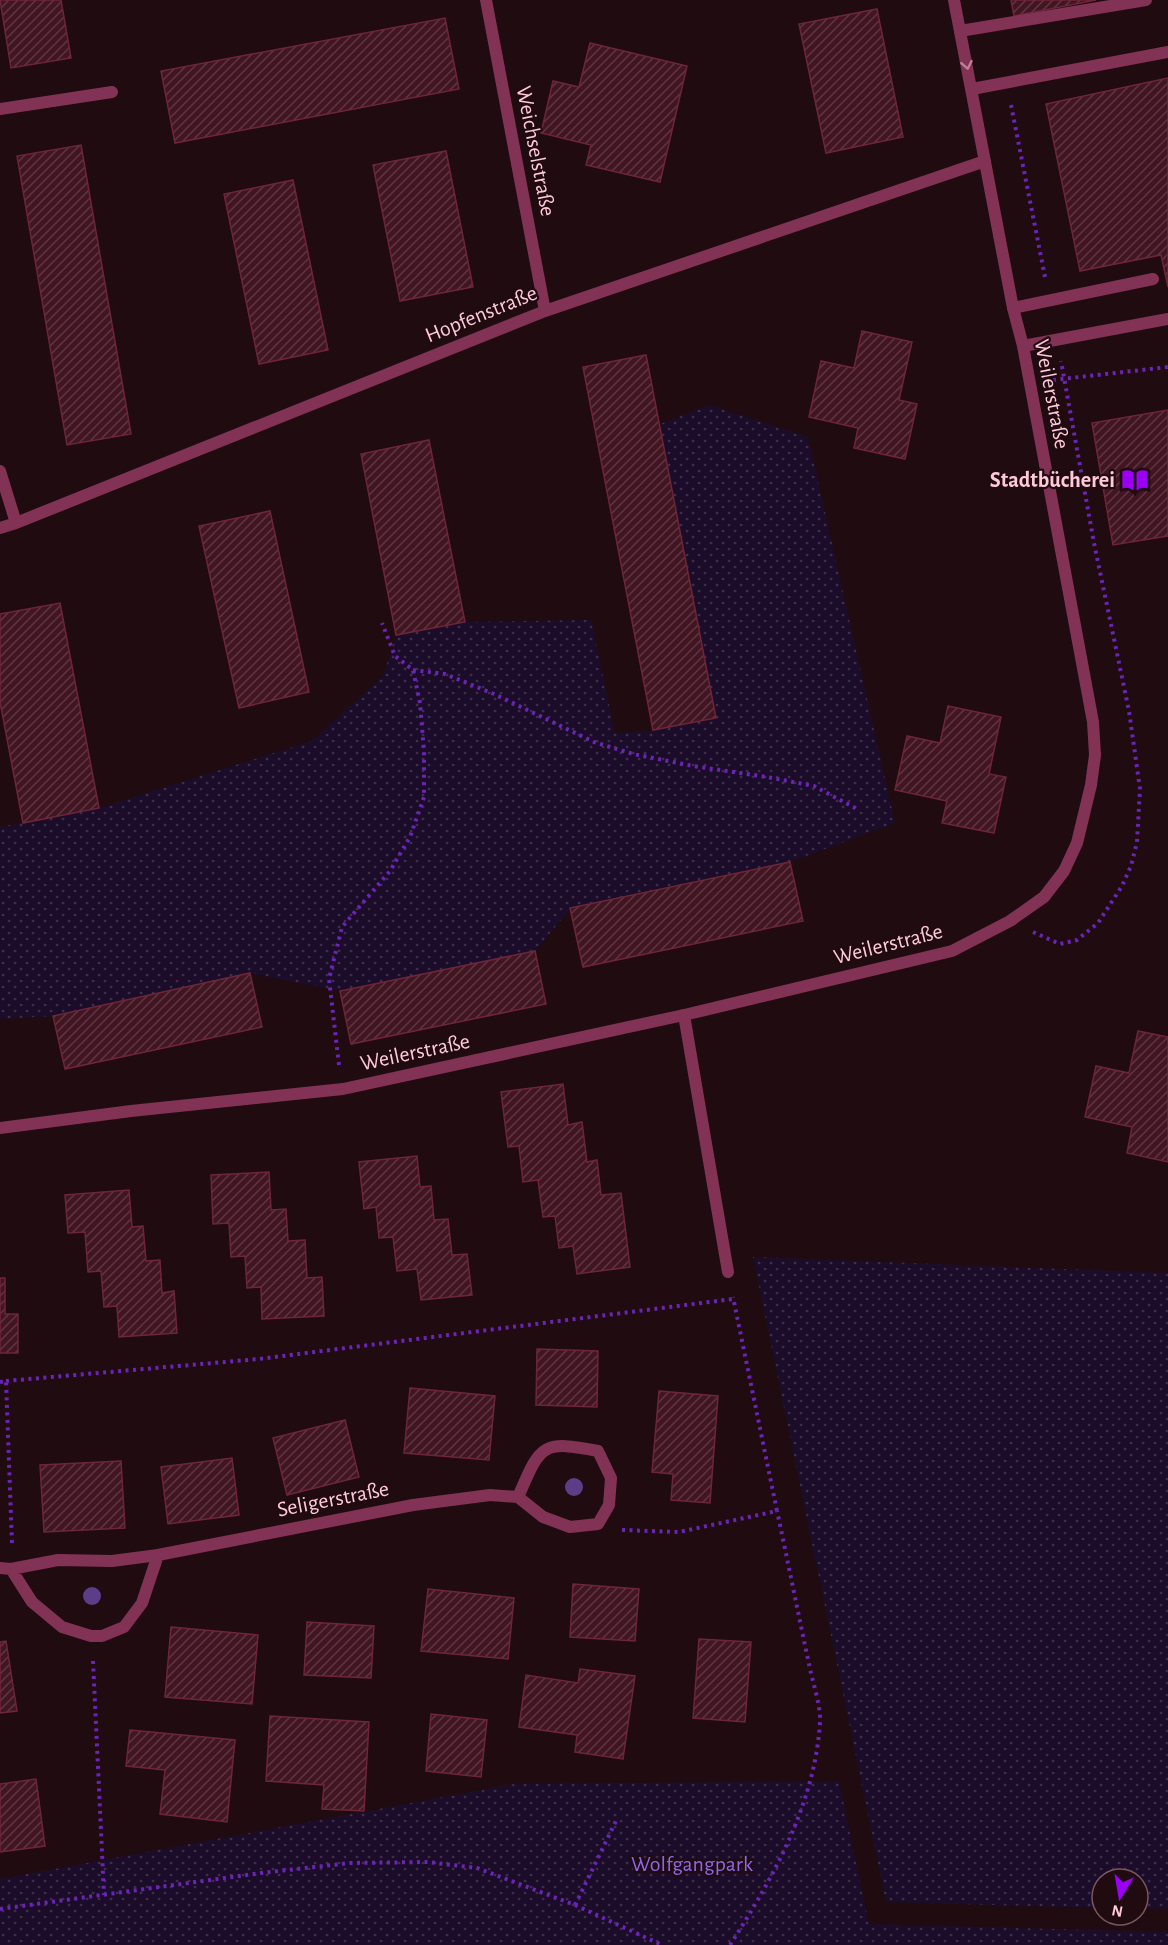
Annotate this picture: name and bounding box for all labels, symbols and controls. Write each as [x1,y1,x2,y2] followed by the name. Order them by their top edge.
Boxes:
[960,60,973,70] one-way arrow
[513,84,559,218] street label: Weichselstraße
[422,282,540,346] street label: Hopfenstraße
[1031,337,1073,451] street label: Weilerstraße
[1120,465,1150,495] library icon: Stadtbücherei
[990,469,1115,491] place label: Stadtbücherei
[831,920,945,968] street label: Weilerstraße
[358,1030,472,1074] street label: Weilerstraße
[275,1477,391,1521] street label: Seligerstraße
[631,1853,753,1875] park label: Wolfgangpark
[1090,1867,1150,1927] north arrow
[1110,1902,1124,1920] text: N

